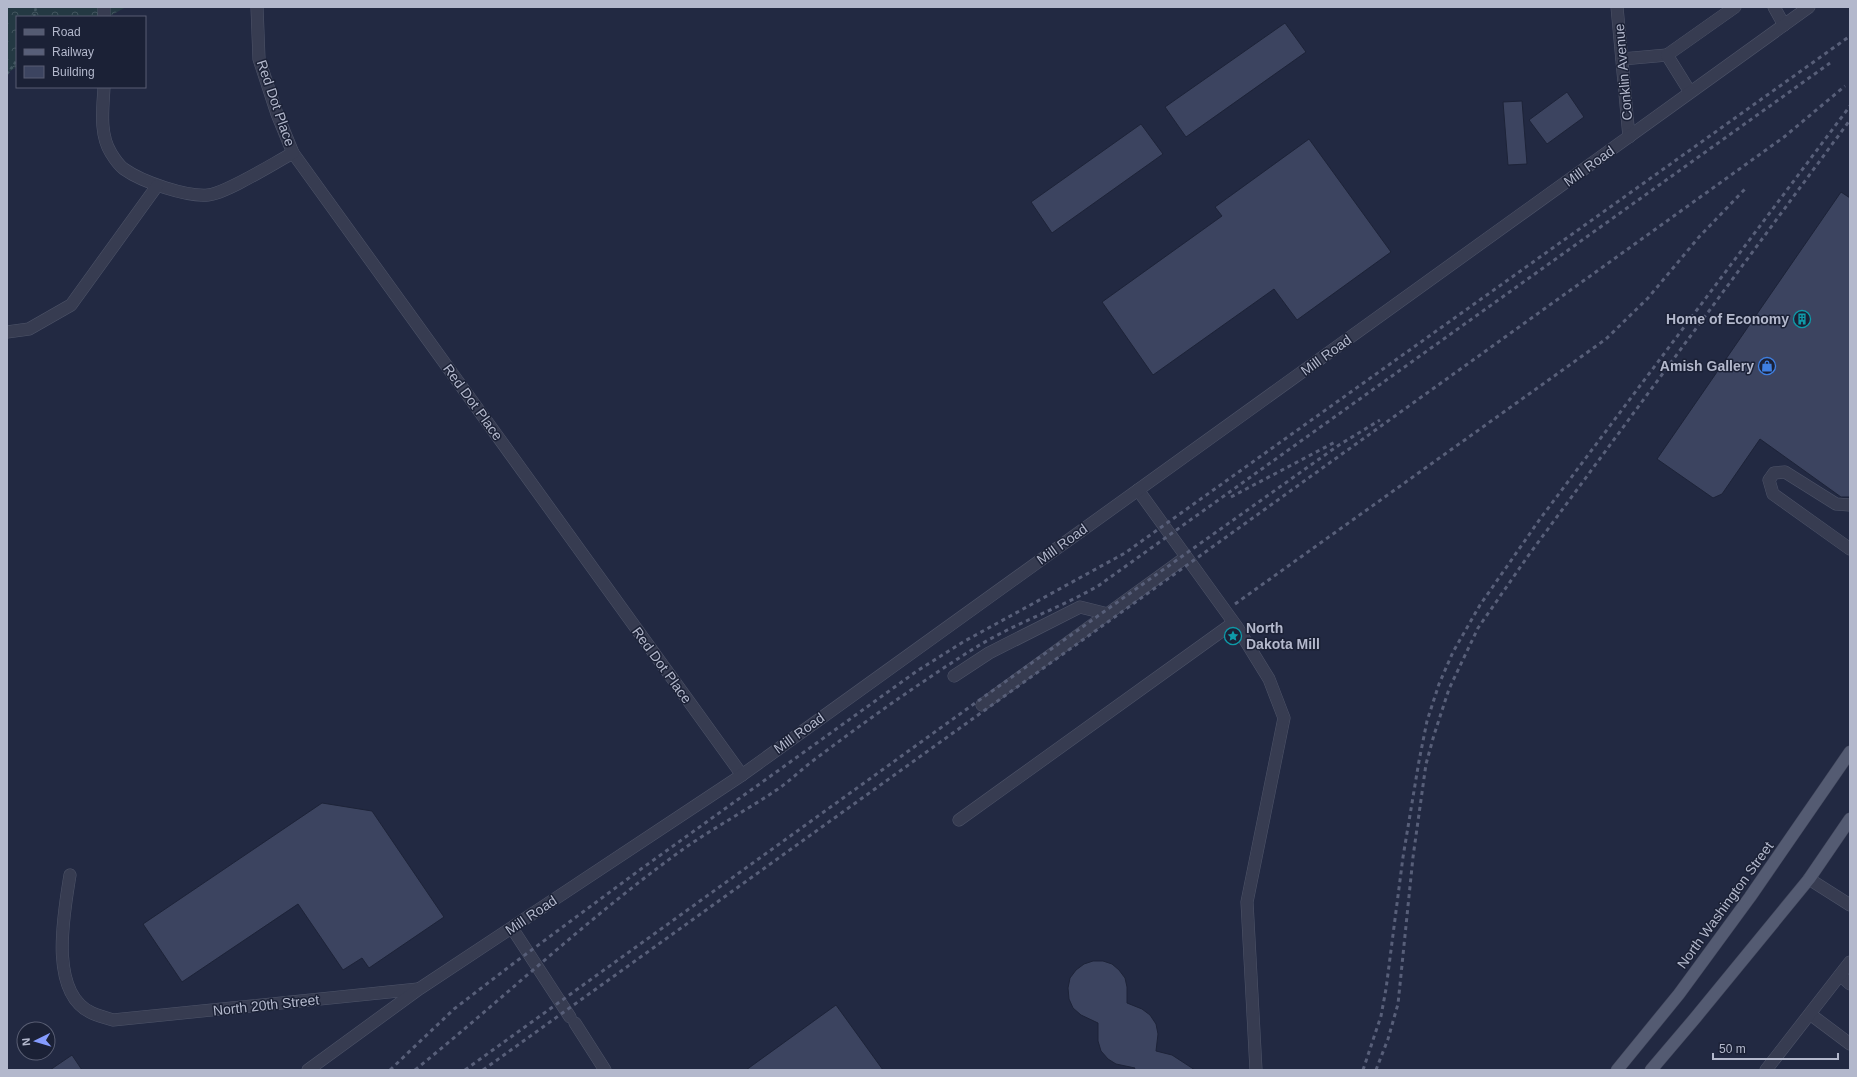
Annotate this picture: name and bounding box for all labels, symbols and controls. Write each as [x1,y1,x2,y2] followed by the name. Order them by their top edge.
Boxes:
[16,16,146,88] legend
[1611,23,1635,121] street label: Conklin Avenue
[52,25,81,39] text: Road
[52,45,94,59] text: Railway
[254,58,298,148] street label: Red Dot Place
[52,65,95,79] text: Building
[1561,142,1617,190] street label: Mill Road
[1792,309,1812,329] building icon: Home of Economy
[1666,311,1789,327] place label: Home of Economy
[1298,331,1354,379] street label: Mill Road
[1757,356,1777,376] shop icon: Amish Gallery
[1660,358,1754,374] place label: Amish Gallery
[440,361,506,443] street label: Red Dot Place
[1034,520,1090,568] street label: Mill Road
[1246,620,1320,652] place label: North Dakota Mill
[629,624,695,706] street label: Red Dot Place
[1223,626,1243,646] place icon: North Dakota Mill
[771,709,827,757] street label: Mill Road
[1674,838,1776,972] street label: North Washington Street
[502,892,560,938] street label: Mill Road
[212,991,320,1019] street label: North 20th Street
[16,1021,56,1061] north arrow
[1713,1035,1838,1061] scale bar
[20,1037,32,1046] text: N
[1719,1042,1746,1056] text: 50 m

